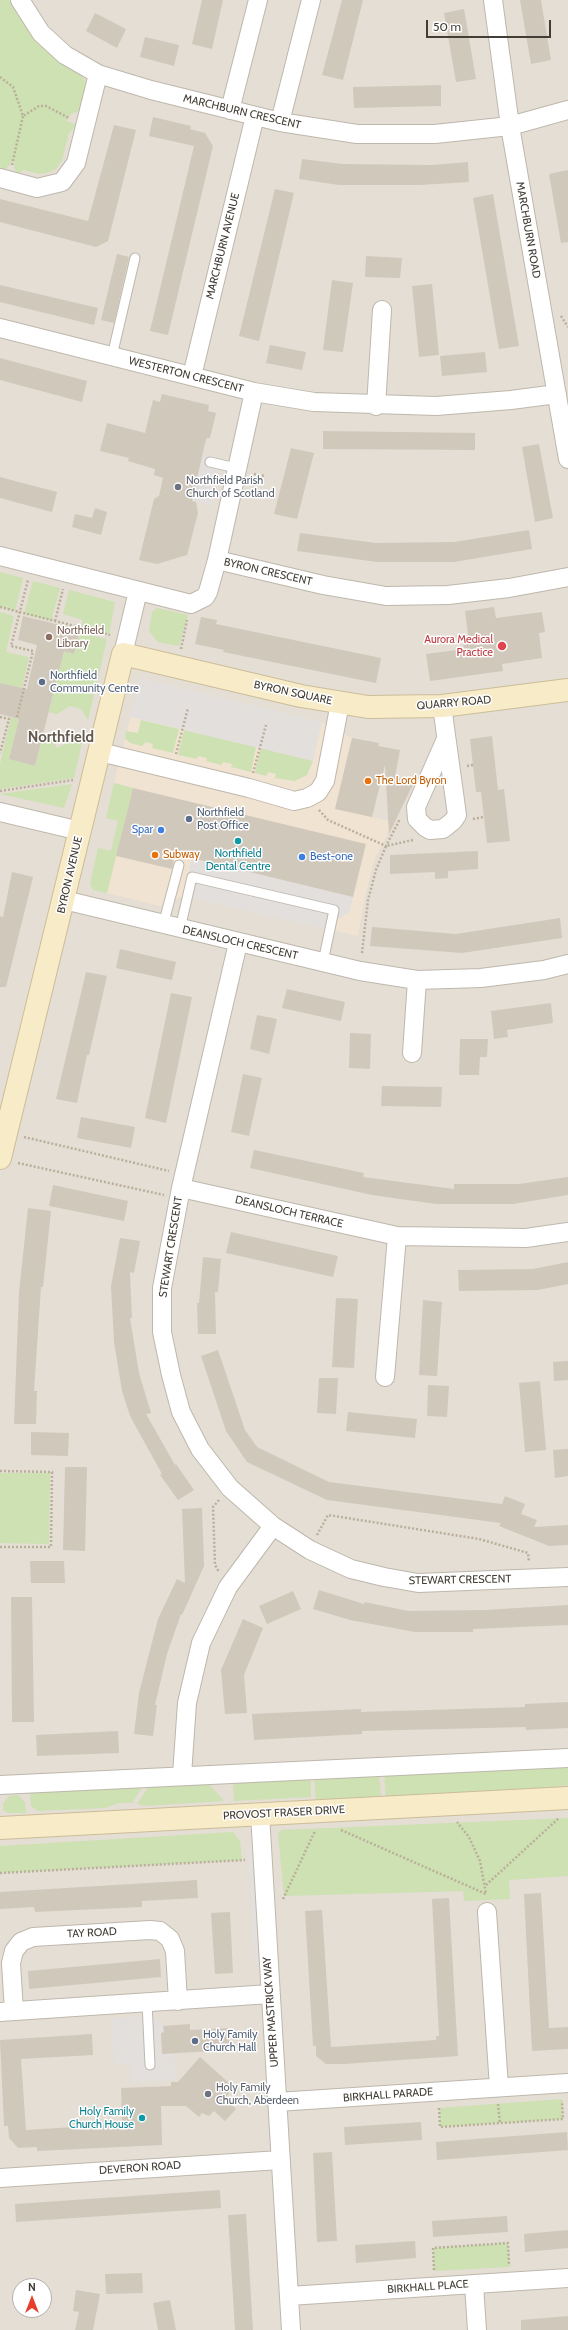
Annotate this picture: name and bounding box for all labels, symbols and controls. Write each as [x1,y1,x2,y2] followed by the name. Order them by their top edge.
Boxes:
[428,12,553,38] scale bar
[433,19,461,34] text: 50 m
[182,92,302,132] street label: MARCHBURN CRESCENT
[513,181,543,279] street label: MARCHBURN ROAD
[203,191,243,301] street label: MARCHBURN AVENUE
[127,354,245,396] street label: WESTERTON CRESCENT
[186,474,275,500] place label: Northfield Parish Church of Scotland
[173,482,183,492] marker: Northfield Parish Church of Scotland
[223,555,313,589] street label: BYRON CRESCENT
[57,624,104,650] place label: Northfield Library
[44,632,54,642] marker: Northfield Library
[424,633,493,659] place label: Aurora Medical Practice
[496,640,508,652] marker: Aurora Medical Practice
[50,669,139,695] place label: Northfield Community Centre
[37,677,47,687] marker: Northfield Community Centre
[252,678,334,708] street label: BYRON SQUARE
[416,693,492,713] street label: QUARRY ROAD
[28,729,94,747] district label: Northfield
[376,774,447,788] place label: The Lord Byron
[363,776,373,786] marker: The Lord Byron
[197,806,249,832] place label: Northfield Post Office
[184,814,194,824] marker: Northfield Post Office
[132,823,153,837] place label: Spar
[156,825,166,835] marker: Spar
[55,835,85,915] street label: BYRON AVENUE
[233,836,243,846] marker: Northfield Dental Centre
[206,847,270,873] place label: Northfield Dental Centre
[163,848,200,862] place label: Subway
[150,850,160,860] marker: Subway
[310,850,353,864] place label: Best-one
[297,852,307,862] marker: Best-one
[181,923,299,963] street label: DEANSLOCH CRESCENT
[234,1193,344,1231] street label: DEANSLOCH TERRACE
[156,1195,186,1299] street label: STEWART CRESCENT
[409,1573,511,1587] street label: STEWART CRESCENT
[223,1803,345,1823] street label: PROVOST FRASER DRIVE
[67,1925,117,1941] street label: TAY ROAD
[261,1956,281,2068] street label: UPPER MASTRICK WAY
[203,2028,258,2054] place label: Holy Family Church Hall
[190,2036,200,2046] marker: Holy Family Church Hall
[216,2081,299,2107] place label: Holy Family Church, Aberdeen
[342,2085,434,2105] street label: BIRKHALL PARADE
[203,2089,213,2099] marker: Holy Family Church, Aberdeen
[69,2105,134,2131] place label: Holy Family Church House
[137,2113,147,2123] marker: Holy Family Church House
[99,2159,181,2177] street label: DEVERON ROAD
[12,2278,52,2318] north arrow
[387,2278,469,2296] street label: BIRKHALL PLACE
[28,2280,36,2294] text: N

